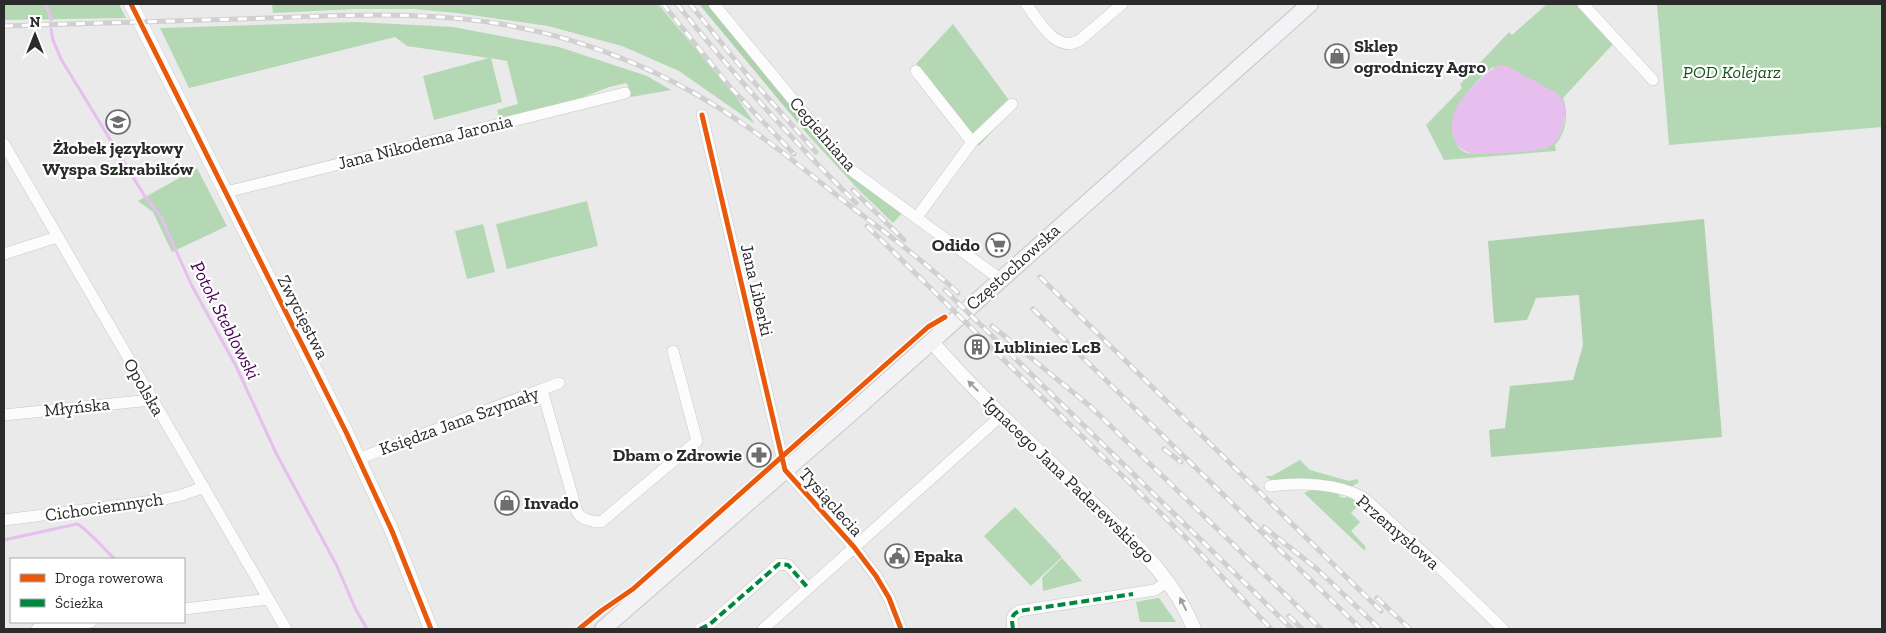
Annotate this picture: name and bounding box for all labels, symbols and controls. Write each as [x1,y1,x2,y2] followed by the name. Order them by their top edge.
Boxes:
[10,10,60,60] north arrow
[30,14,41,31] text: N
[1354,35,1487,78] place label: Sklep ogrodniczy Agro
[1324,43,1350,69] shop icon: Sklep ogrodniczy Agro
[1683,61,1781,83] park label: POD Kolejarz
[785,92,861,176] street label: Cegielniana
[105,109,131,135] school or university icon: Żłobek językowy Wyspa Szkrabików
[335,110,515,174] street label: Jana Nikodema Jaronia
[43,137,194,180] place label: Żłobek językowy Wyspa Szkrabików
[961,219,1065,315] street label: Częstochowska
[985,232,1011,258] supermarket icon: Odido
[932,234,981,256] place label: Odido
[736,242,778,338] street label: Jana Liberki
[186,257,265,384] water label: Potok Steblowski
[272,271,334,363] street label: Zwycięstwa
[964,334,990,360] building icon: Lubliniec LcB
[994,336,1101,358] place label: Lubliniec LcB
[119,354,169,420] street label: Opolska
[967,381,979,393] one-way arrow
[376,382,543,460] street label: Księdza Jana Szymały
[979,392,1159,568] street label: Ignacego Jana Paderewskiego
[43,393,111,421] street label: Młyńska
[746,442,772,468] pharmacy icon: Dbam o Zdrowie
[613,444,742,466] place label: Dbam o Zdrowie
[794,463,868,541] street label: Tysiąclecia
[44,488,164,526] street label: Cichociemnych
[494,490,520,516] shop icon: Invado
[1352,490,1444,574] street label: Przemysłowa
[524,492,579,514] place label: Invado
[884,543,910,569] public building icon: Epaka
[914,545,963,567] place label: Epaka
[10,558,185,623] legend
[55,569,163,587] text: Droga rowerowa
[55,594,103,612] text: Ścieżka
[1179,597,1187,611] one-way arrow

